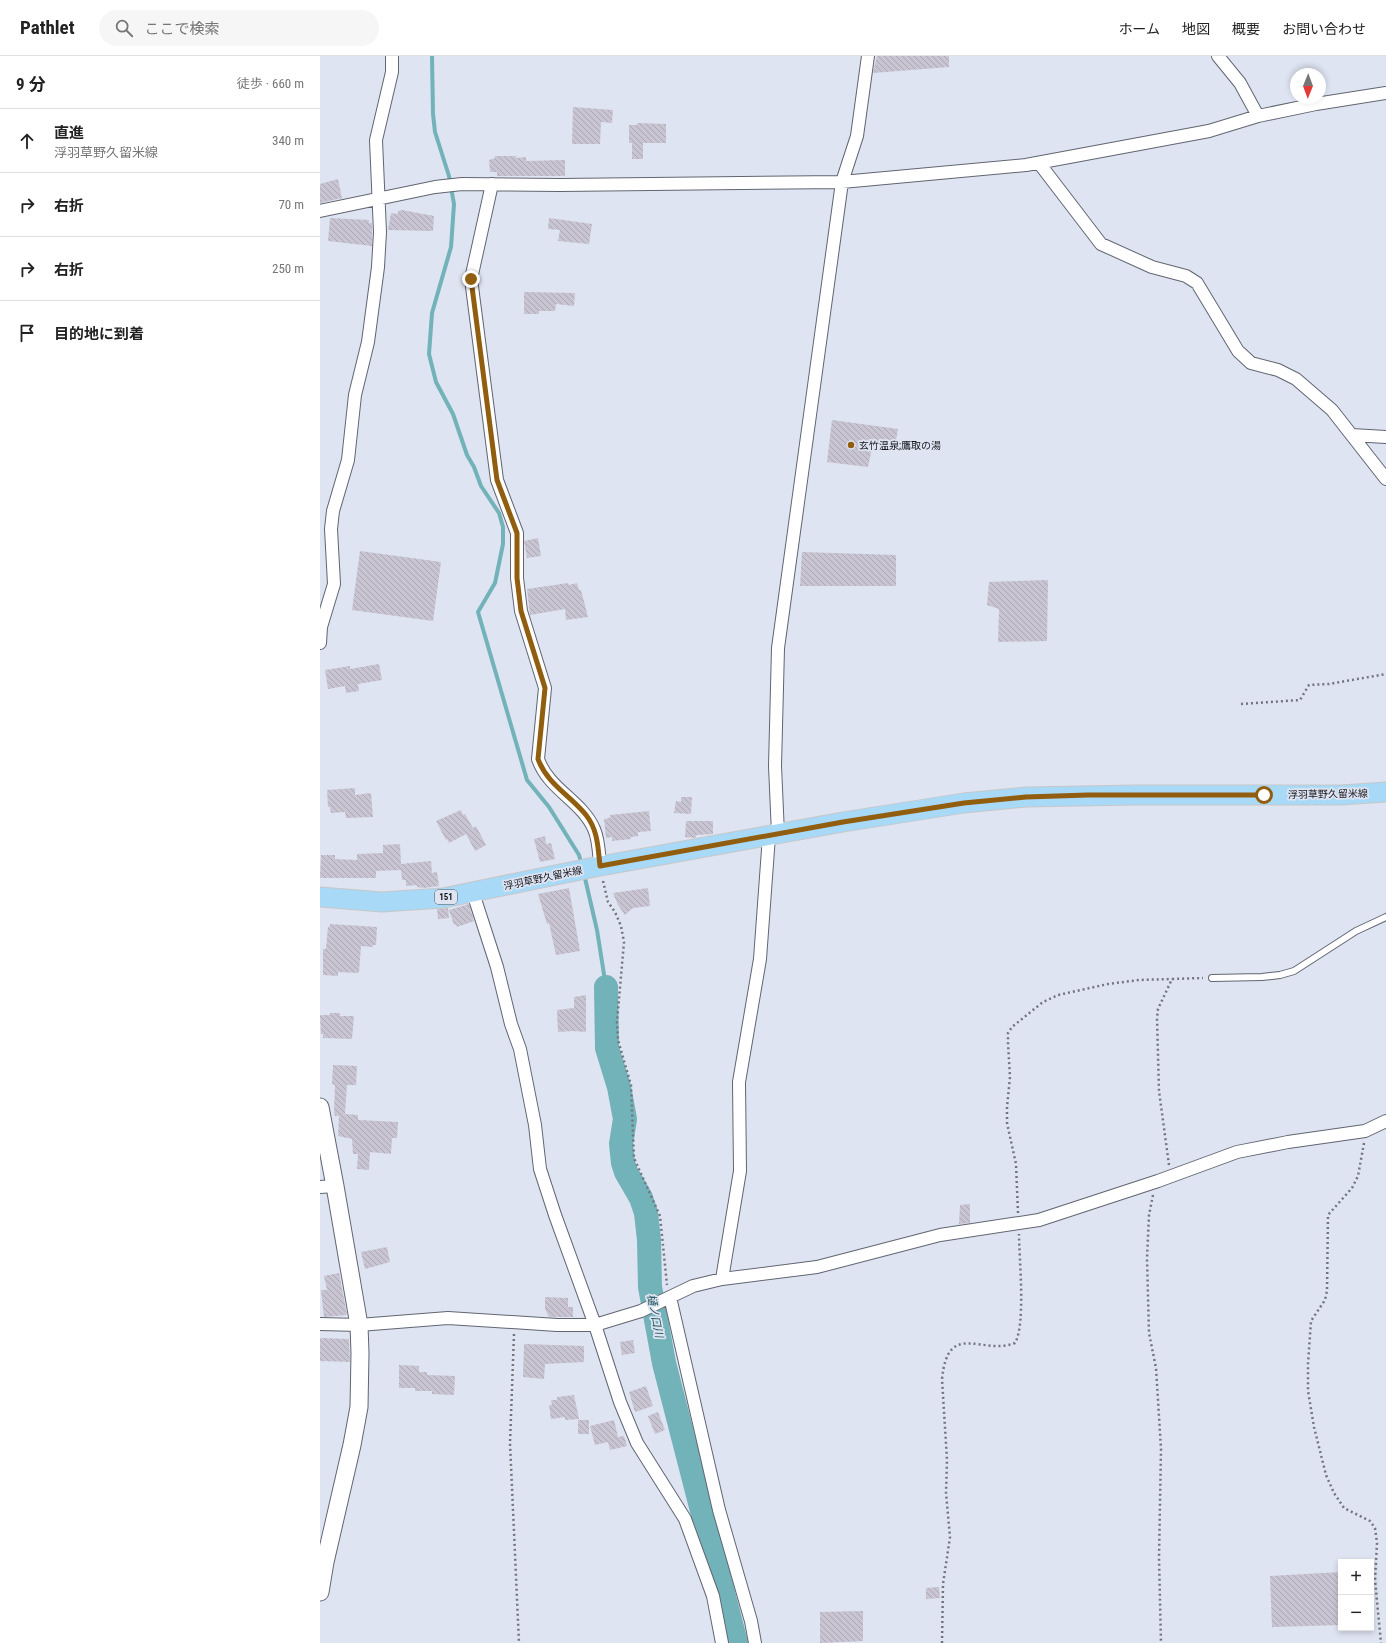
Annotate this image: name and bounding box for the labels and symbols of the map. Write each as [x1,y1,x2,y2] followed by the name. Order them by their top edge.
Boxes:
[1290,68,1326,104] north arrow
[462,270,480,288] route end
[846,440,856,450] marker: 玄竹温泉;鷹取の湯
[859,440,941,451] place label: 玄竹温泉;鷹取の湯
[1255,786,1273,804] route start
[1288,788,1368,800] street label: 浮羽草野久留米線
[503,864,583,892] street label: 浮羽草野久留米線
[435,890,457,904] road number: 151
[644,1293,666,1340] water label: 樋ノ口川

